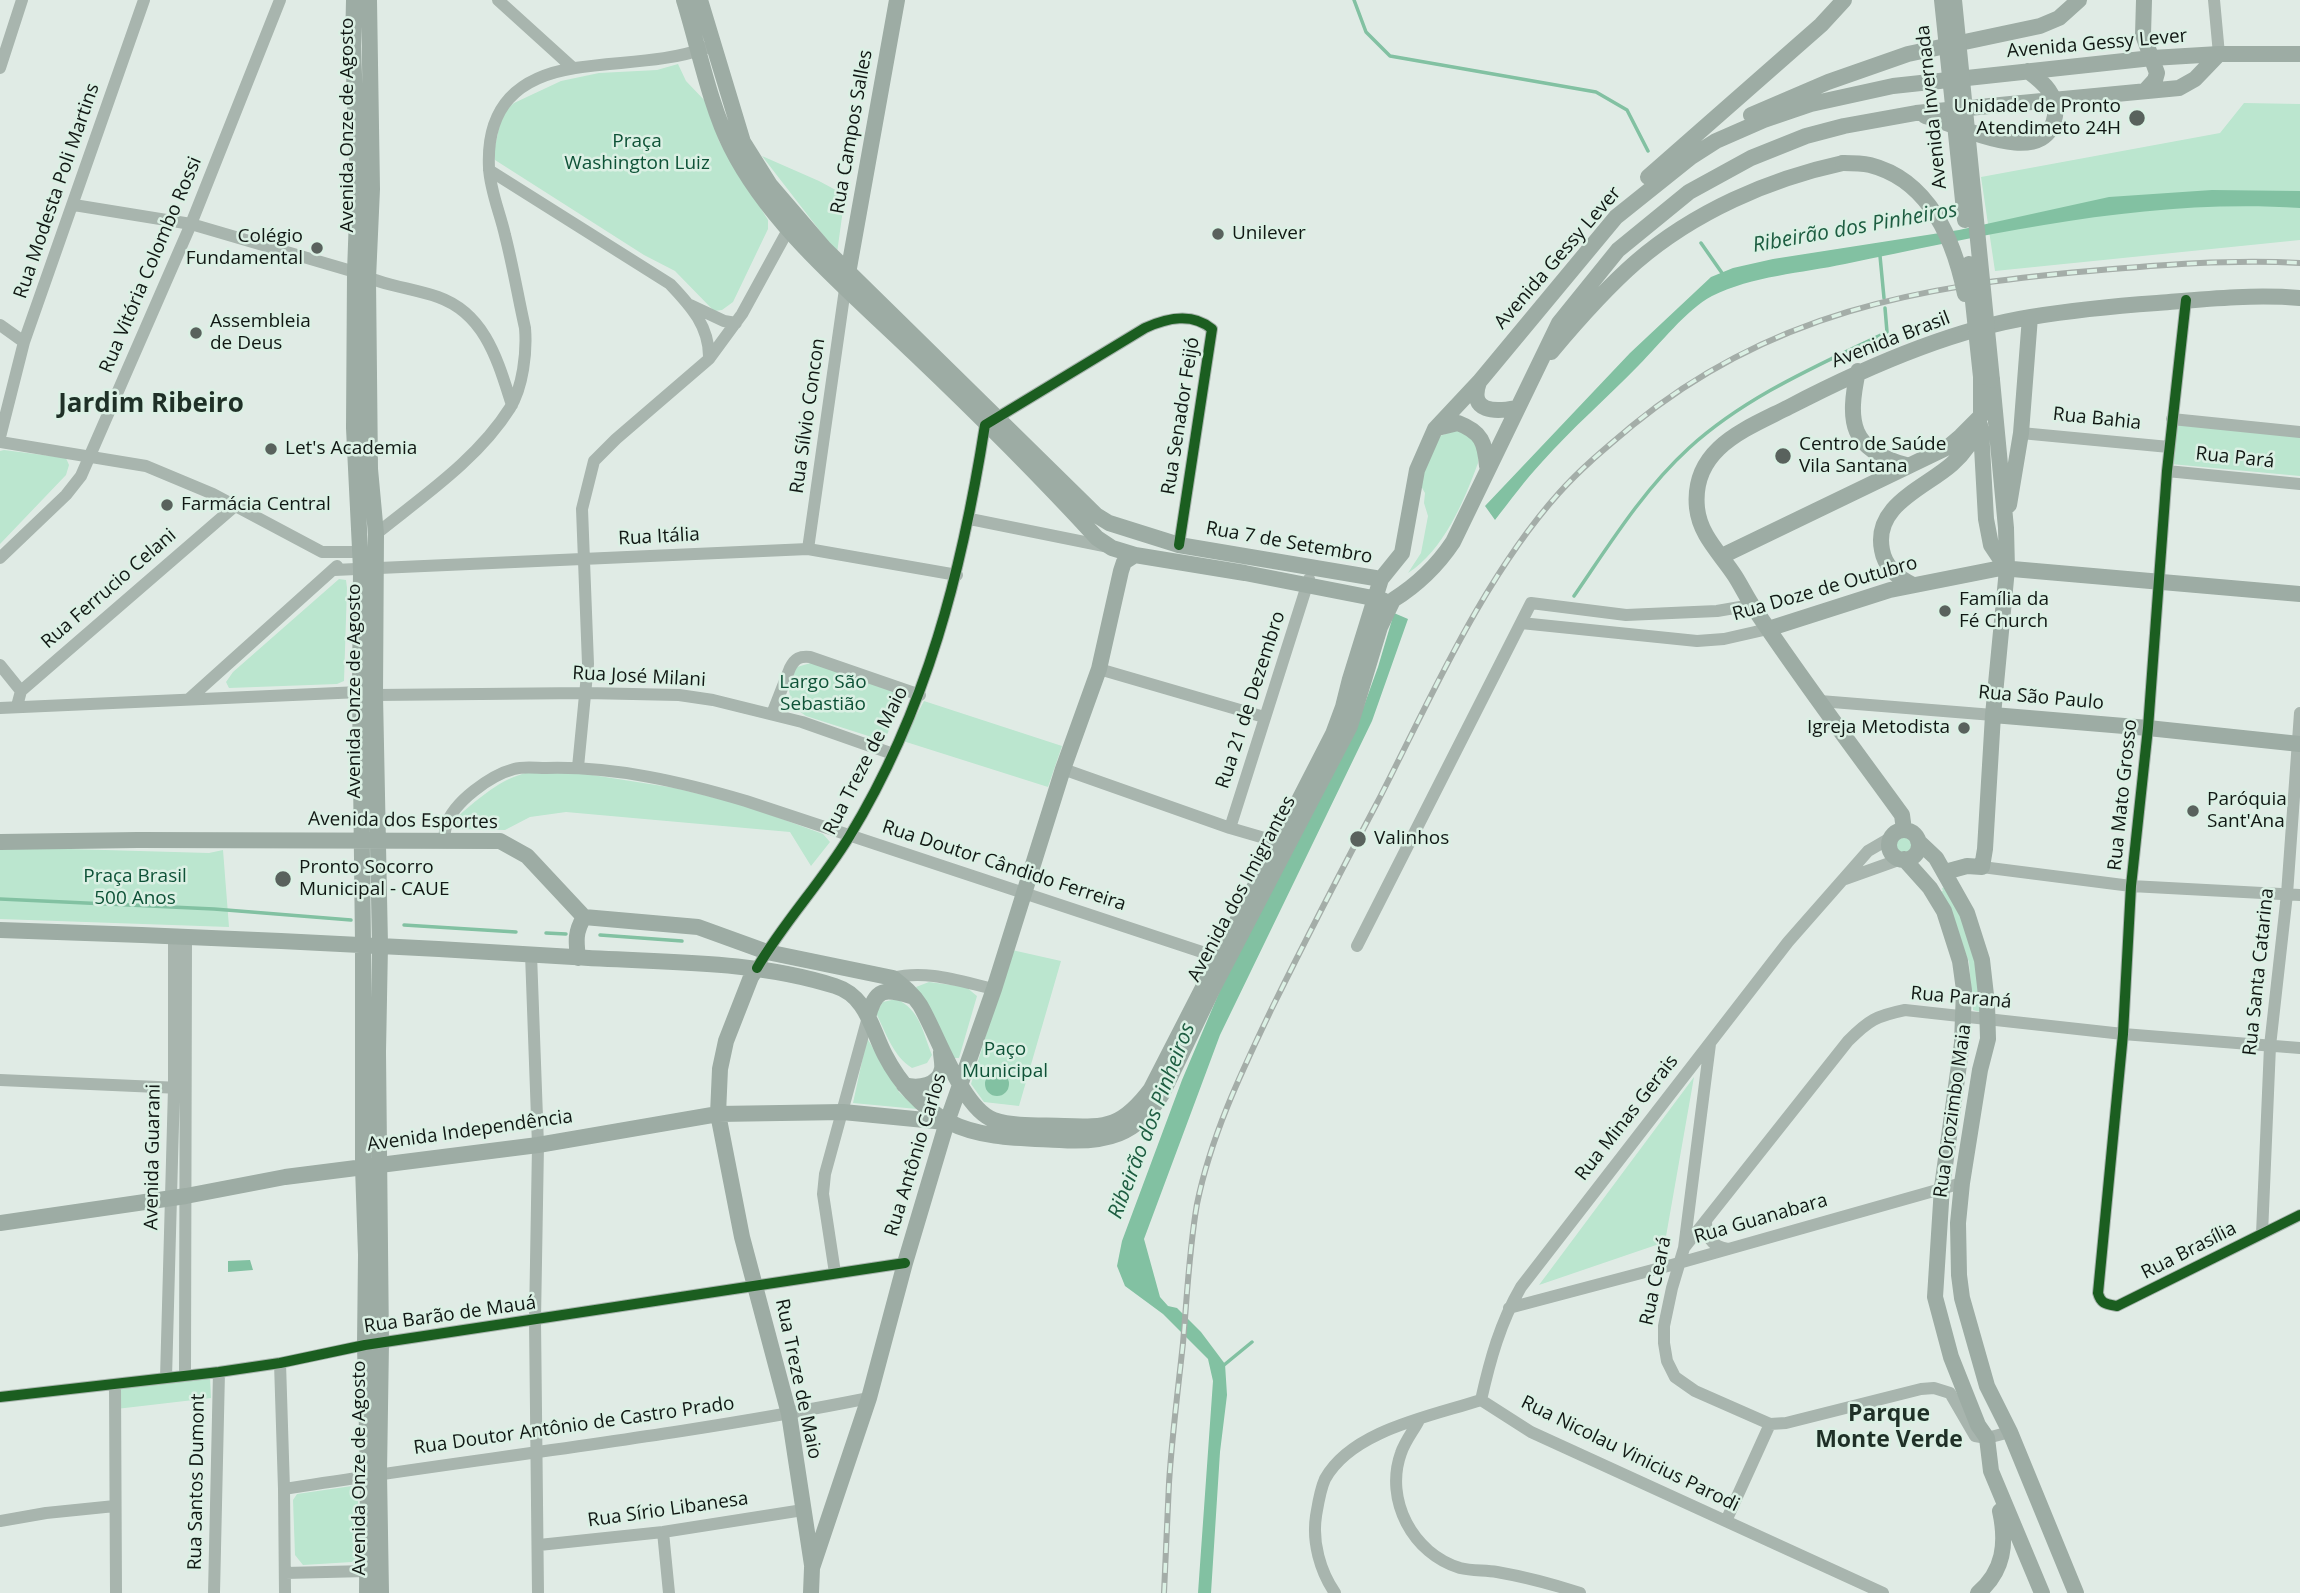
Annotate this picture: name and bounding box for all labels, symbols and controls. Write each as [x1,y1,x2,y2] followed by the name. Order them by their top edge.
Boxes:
[337,18,359,232] street label: Avenida Onze de Agosto
[1912,24,1952,190] street label: Avenida Invernada
[2006,25,2188,63] street label: Avenida Gessy Lever
[826,48,878,216] street label: Rua Campos Salles
[9,80,105,302] street label: Rua Modesta Poli Martins
[1954,96,2121,140] place label: Unidade de Pronto Atendimeto 24H
[2127,108,2147,128] marker: Unidade de Pronto Atendimeto 24H
[564,131,710,175] park label: Praça Washington Luiz
[95,154,207,376] street label: Rua Vitória Colombo Rossi
[1490,182,1626,334] street label: Avenida Gessy Lever
[1751,198,1959,258] water label: Ribeirão dos Pinheiros
[1232,223,1306,245] place label: Unilever
[186,226,303,270] place label: Colégio Fundamental
[1210,226,1226,242] marker: Unilever
[309,240,325,256] marker: Colégio Fundamental
[1829,307,1953,373] street label: Avenida Brasil
[210,311,311,355] place label: Assembleia de Deus
[188,325,204,341] marker: Assembleia de Deus
[1157,335,1205,497] street label: Rua Senador Feijó
[786,337,830,495] street label: Rua Sílvio Concon
[58,389,244,421] district label: Jardim Ribeiro
[2052,403,2142,435] street label: Rua Bahia
[1799,434,1946,478] place label: Centro de Saúde Vila Santana
[285,438,417,460] place label: Let's Academia
[263,441,279,457] marker: Let's Academia
[2194,443,2276,473] street label: Rua Pará
[1773,446,1793,466] marker: Centro de Saúde Vila Santana
[181,494,331,516] place label: Farmácia Central
[159,497,175,513] marker: Farmácia Central
[1204,517,1374,569] street label: Rua 7 de Setembro
[618,523,700,551] street label: Rua Itália
[37,524,181,654] street label: Rua Ferrucio Celani
[1730,552,1920,626] street label: Rua Doze de Outubro
[344,584,366,798] street label: Avenida Onze de Agosto
[1959,589,2049,633] place label: Família da Fé Church
[1937,603,1953,619] marker: Família da Fé Church
[1212,608,1290,792] street label: Rua 21 de Dezembro
[572,662,706,692] street label: Rua José Milani
[779,672,867,716] park label: Largo São Sebastião
[1977,681,2105,715] street label: Rua São Paulo
[819,683,913,839] street label: Rua Treze de Maio
[1807,717,1950,739] place label: Igreja Metodista
[2104,718,2142,872] street label: Rua Mato Grosso
[1956,720,1972,736] marker: Igreja Metodista
[2207,789,2287,833] place label: Paróquia Sant'Ana
[1183,792,1301,986] street label: Avenida dos Imigrantes
[2185,803,2201,819] marker: Paróquia Sant'Ana
[308,808,498,834] street label: Avenida dos Esportes
[879,816,1129,916] street label: Rua Doutor Cândido Ferreira
[1374,828,1449,850] place label: Valinhos
[1348,829,1368,849] marker: Valinhos
[299,857,449,901] place label: Pronto Socorro Municipal - CAUE
[83,866,187,910] park label: Praça Brasil 500 Anos
[273,869,293,889] marker: Pronto Socorro Municipal - CAUE
[2239,887,2279,1057] street label: Rua Santa Catarina
[1910,982,2012,1014] street label: Rua Paraná
[1103,1020,1201,1222] water label: Ribeirão dos Pinheiros
[1930,1023,1976,1199] street label: Rua Orozimbo Maia
[962,1039,1048,1083] park label: Paço Municipal
[1571,1050,1683,1186] street label: Rua Minas Gerais
[880,1071,952,1239] street label: Rua Antônio Carlos
[140,1084,166,1230] street label: Avenida Guarani
[366,1105,574,1157] street label: Avenida Independência
[1692,1189,1830,1249] street label: Rua Guanabara
[2138,1217,2240,1285] street label: Rua Brasília
[1635,1234,1677,1328] street label: Rua Ceará
[363,1292,537,1338] street label: Rua Barão de Mauá
[770,1297,826,1461] street label: Rua Treze de Maio
[349,1361,371,1575] street label: Avenida Onze de Agosto
[1517,1391,1743,1517] street label: Rua Nicolau Vinicius Parodi
[412,1392,736,1460] street label: Rua Doutor Antônio de Castro Prado
[184,1394,210,1570] street label: Rua Santos Dumont
[1815,1400,1963,1454] district label: Parque Monte Verde
[586,1487,750,1533] street label: Rua Sírio Libanesa

